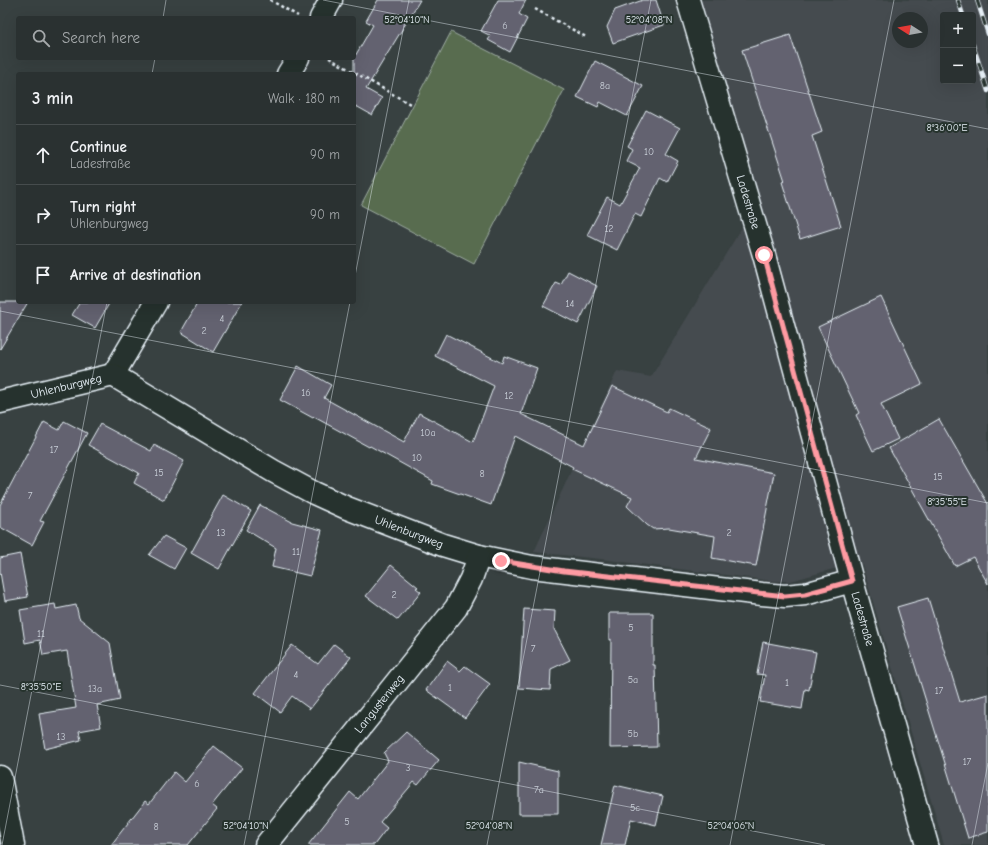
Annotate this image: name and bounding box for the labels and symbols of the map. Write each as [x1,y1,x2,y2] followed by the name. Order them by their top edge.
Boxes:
[892,12,928,48] north arrow
[384,14,430,26] text: 52°04'10"N
[626,14,672,26] text: 52°04'08"N
[502,20,508,32] house number: 6
[600,80,610,92] house number: 8a
[926,122,968,134] text: 8°36'00"E
[644,146,654,158] house number: 10
[734,173,763,231] street label: Ladestraße
[604,223,614,235] house number: 12
[755,246,773,264] route start
[566,298,575,310] house number: 14
[220,313,225,325] house number: 4
[201,325,207,337] house number: 2
[29,371,103,401] street label: Uhlenburgweg
[301,387,311,399] house number: 16
[504,390,514,402] house number: 12
[420,427,436,439] house number: 10a
[50,444,59,456] house number: 17
[412,452,422,464] house number: 10
[154,467,164,479] house number: 15
[479,468,485,480] house number: 8
[933,471,943,483] house number: 15
[28,490,33,502] house number: 7
[927,496,967,508] text: 8°35'55"E
[373,512,445,552] street label: Uhlenburgweg
[216,527,226,539] house number: 13
[726,527,732,539] house number: 2
[292,546,300,558] house number: 11
[492,552,510,570] route end
[391,589,397,601] house number: 2
[848,590,877,648] street label: Ladestraße
[628,622,634,634] house number: 5
[37,628,45,640] house number: 11
[531,643,536,655] house number: 7
[294,669,299,681] house number: 4
[351,672,407,736] street label: Langustenweg
[628,674,638,686] house number: 5a
[785,677,789,689] house number: 1
[21,681,61,693] text: 8°35'50"E
[448,682,452,694] house number: 1
[88,683,102,695] house number: 13a
[935,685,944,697] house number: 17
[628,728,638,740] house number: 5b
[56,731,66,743] house number: 13
[963,756,972,768] house number: 17
[405,762,411,774] house number: 3
[194,778,200,790] house number: 6
[534,784,544,796] house number: 7a
[630,802,640,814] house number: 5c
[344,816,350,828] house number: 5
[223,820,269,832] text: 52°04'10"N
[466,820,512,832] text: 52°04'08"N
[708,820,754,832] text: 52°04'06"N
[153,821,159,833] house number: 8

